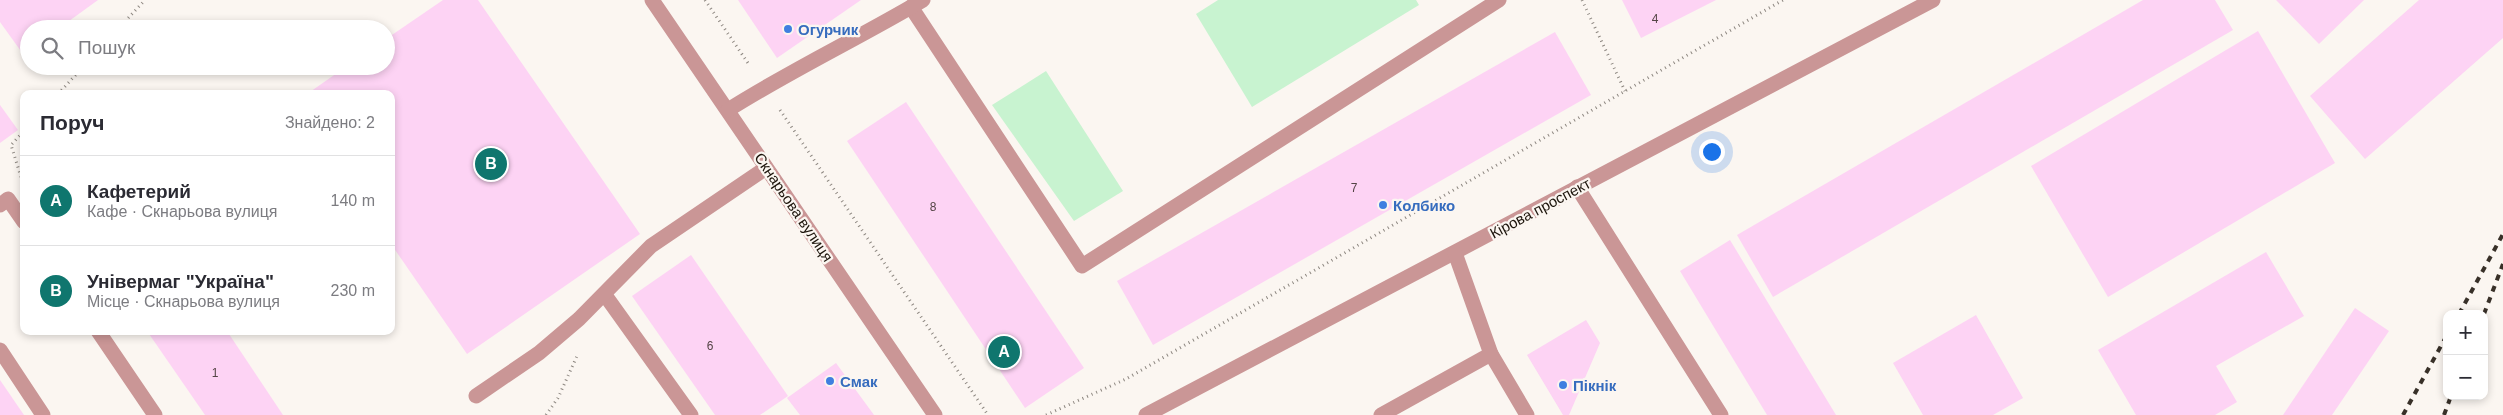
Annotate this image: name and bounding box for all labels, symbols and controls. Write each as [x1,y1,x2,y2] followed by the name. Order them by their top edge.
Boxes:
[1652,12,1659,26] house number: 4
[20,20,395,75] search box
[798,21,859,38] place label: Огурчик
[782,23,794,35] marker: Огурчик
[38,34,66,62] icon: search
[78,37,135,58] text: Пошук
[40,111,104,134] text: Поруч
[285,114,375,131] text: Знайдено: 2
[1699,139,1725,165] your location
[475,145,507,183] pin: B
[751,149,837,265] street label: Скнарьова вулиця
[1487,174,1593,242] street label: Кірова проспект
[87,181,191,202] text: Кафетерий
[1351,181,1358,195] house number: 7
[50,192,62,209] text: A
[331,192,375,209] text: 140 m
[1393,197,1455,214] place label: Колбико
[1377,199,1389,211] marker: Колбико
[930,200,937,214] house number: 8
[87,203,277,220] text: Кафе · Скнарьова вулиця
[87,271,274,292] text: Універмаг "Україна"
[50,282,62,299] text: B
[331,282,375,299] text: 230 m
[87,293,280,310] text: Місце · Скнарьова вулиця
[2443,310,2488,400] map controls
[2443,310,2488,355] button: +
[988,333,1020,371] pin: A
[707,339,714,353] house number: 6
[2443,355,2488,400] button: −
[212,366,219,380] house number: 1
[840,373,878,390] place label: Смак
[824,375,836,387] marker: Смак
[1573,377,1617,394] place label: Пікнік
[1557,379,1569,391] marker: Пікнік

